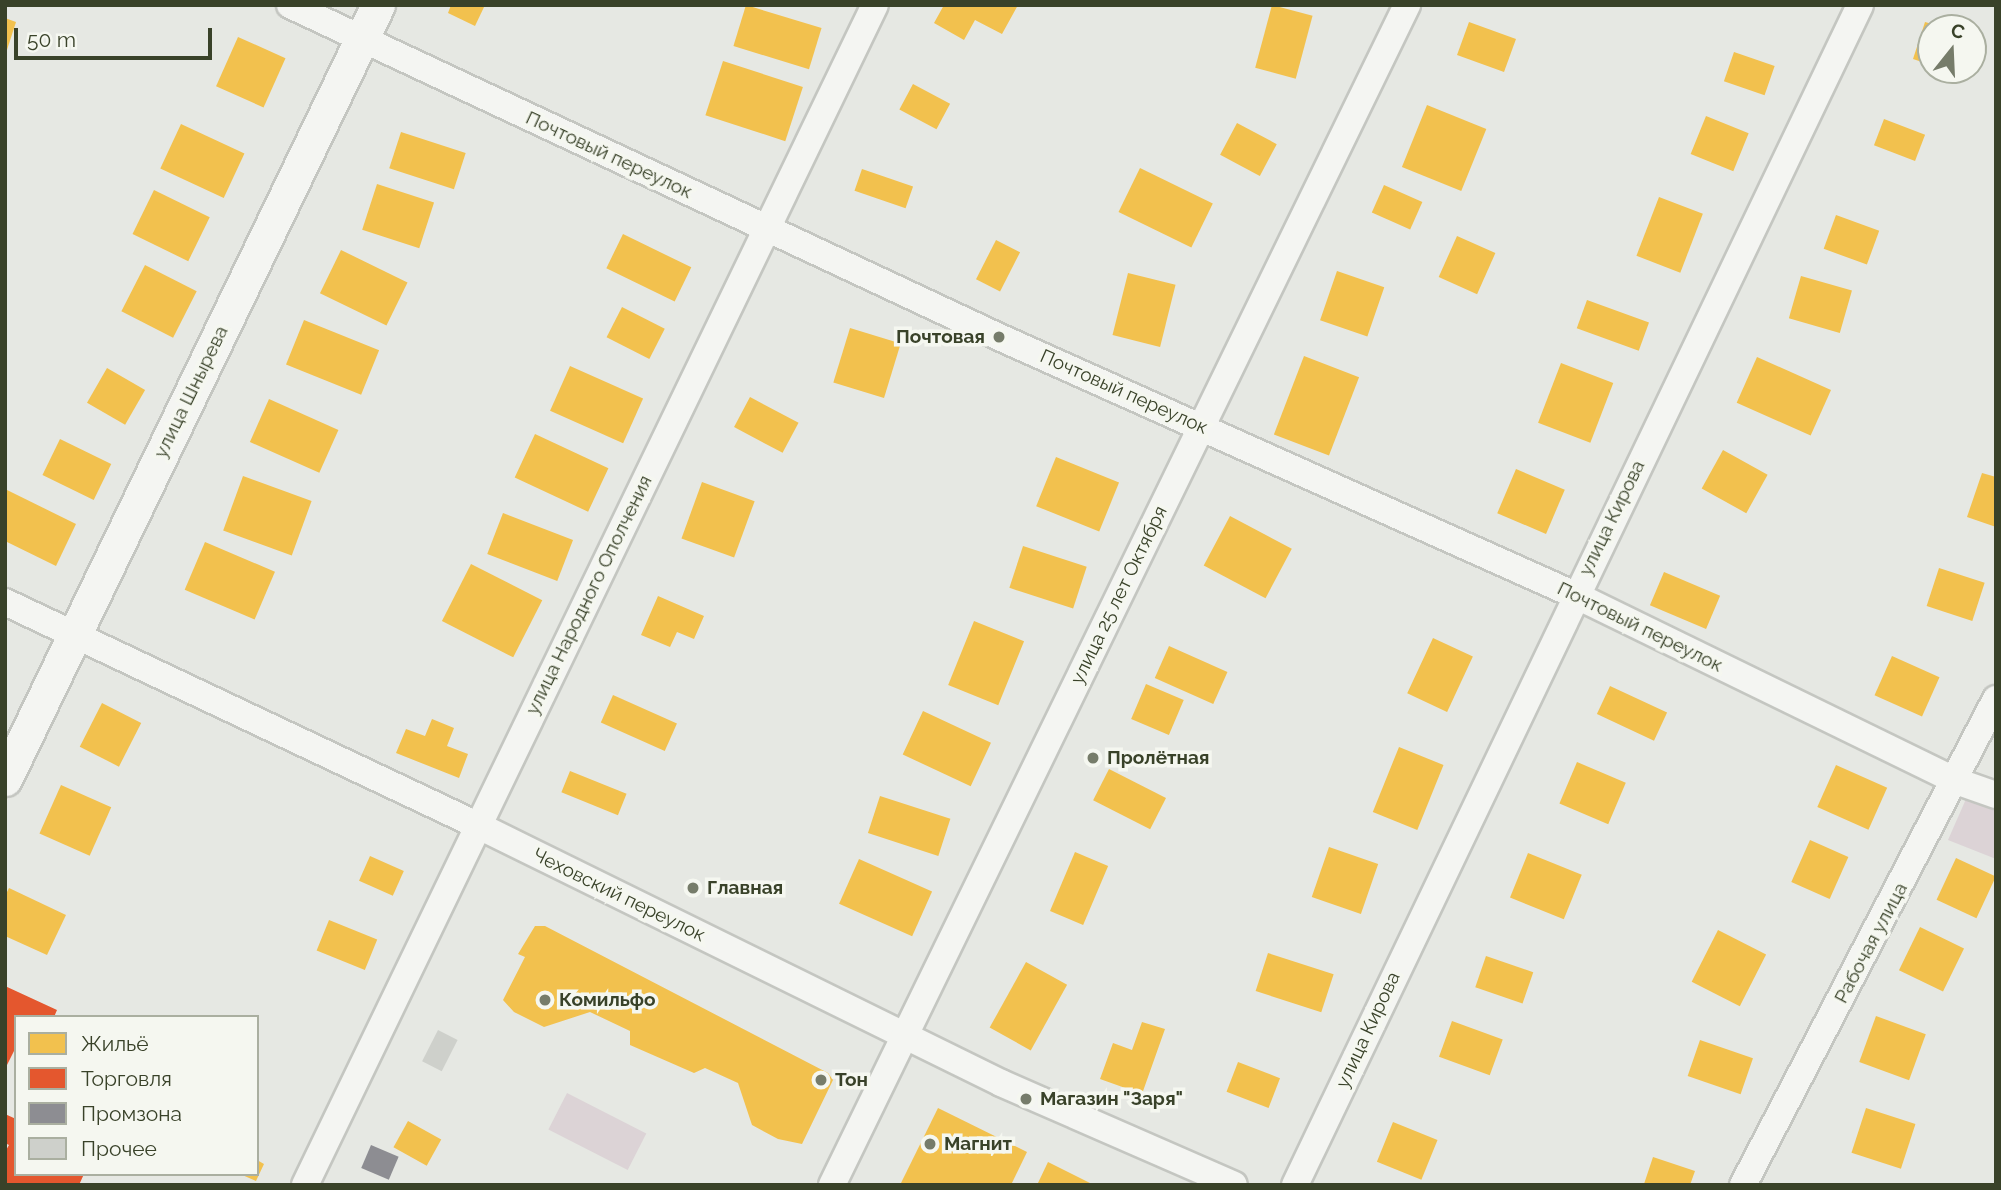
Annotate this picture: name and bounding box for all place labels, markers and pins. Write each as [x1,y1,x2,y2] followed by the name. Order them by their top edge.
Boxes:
[896,326,985,348] place label: Почтовая
[991,329,1007,345] marker: Почтовая
[1107,747,1210,769] place label: Пролётная
[1085,750,1101,766] marker: Пролётная
[707,877,783,899] place label: Главная
[685,880,701,896] marker: Главная
[559,989,656,1011] place label: Комильфо
[537,992,553,1008] marker: Комильфо
[835,1069,868,1091] place label: Тон
[813,1072,829,1088] marker: Тон
[1040,1088,1183,1110] place label: Магазин "Заря"
[1018,1091,1034,1107] marker: Магазин "Заря"
[944,1133,1012,1155] place label: Магнит
[922,1136,938,1152] marker: Магнит

